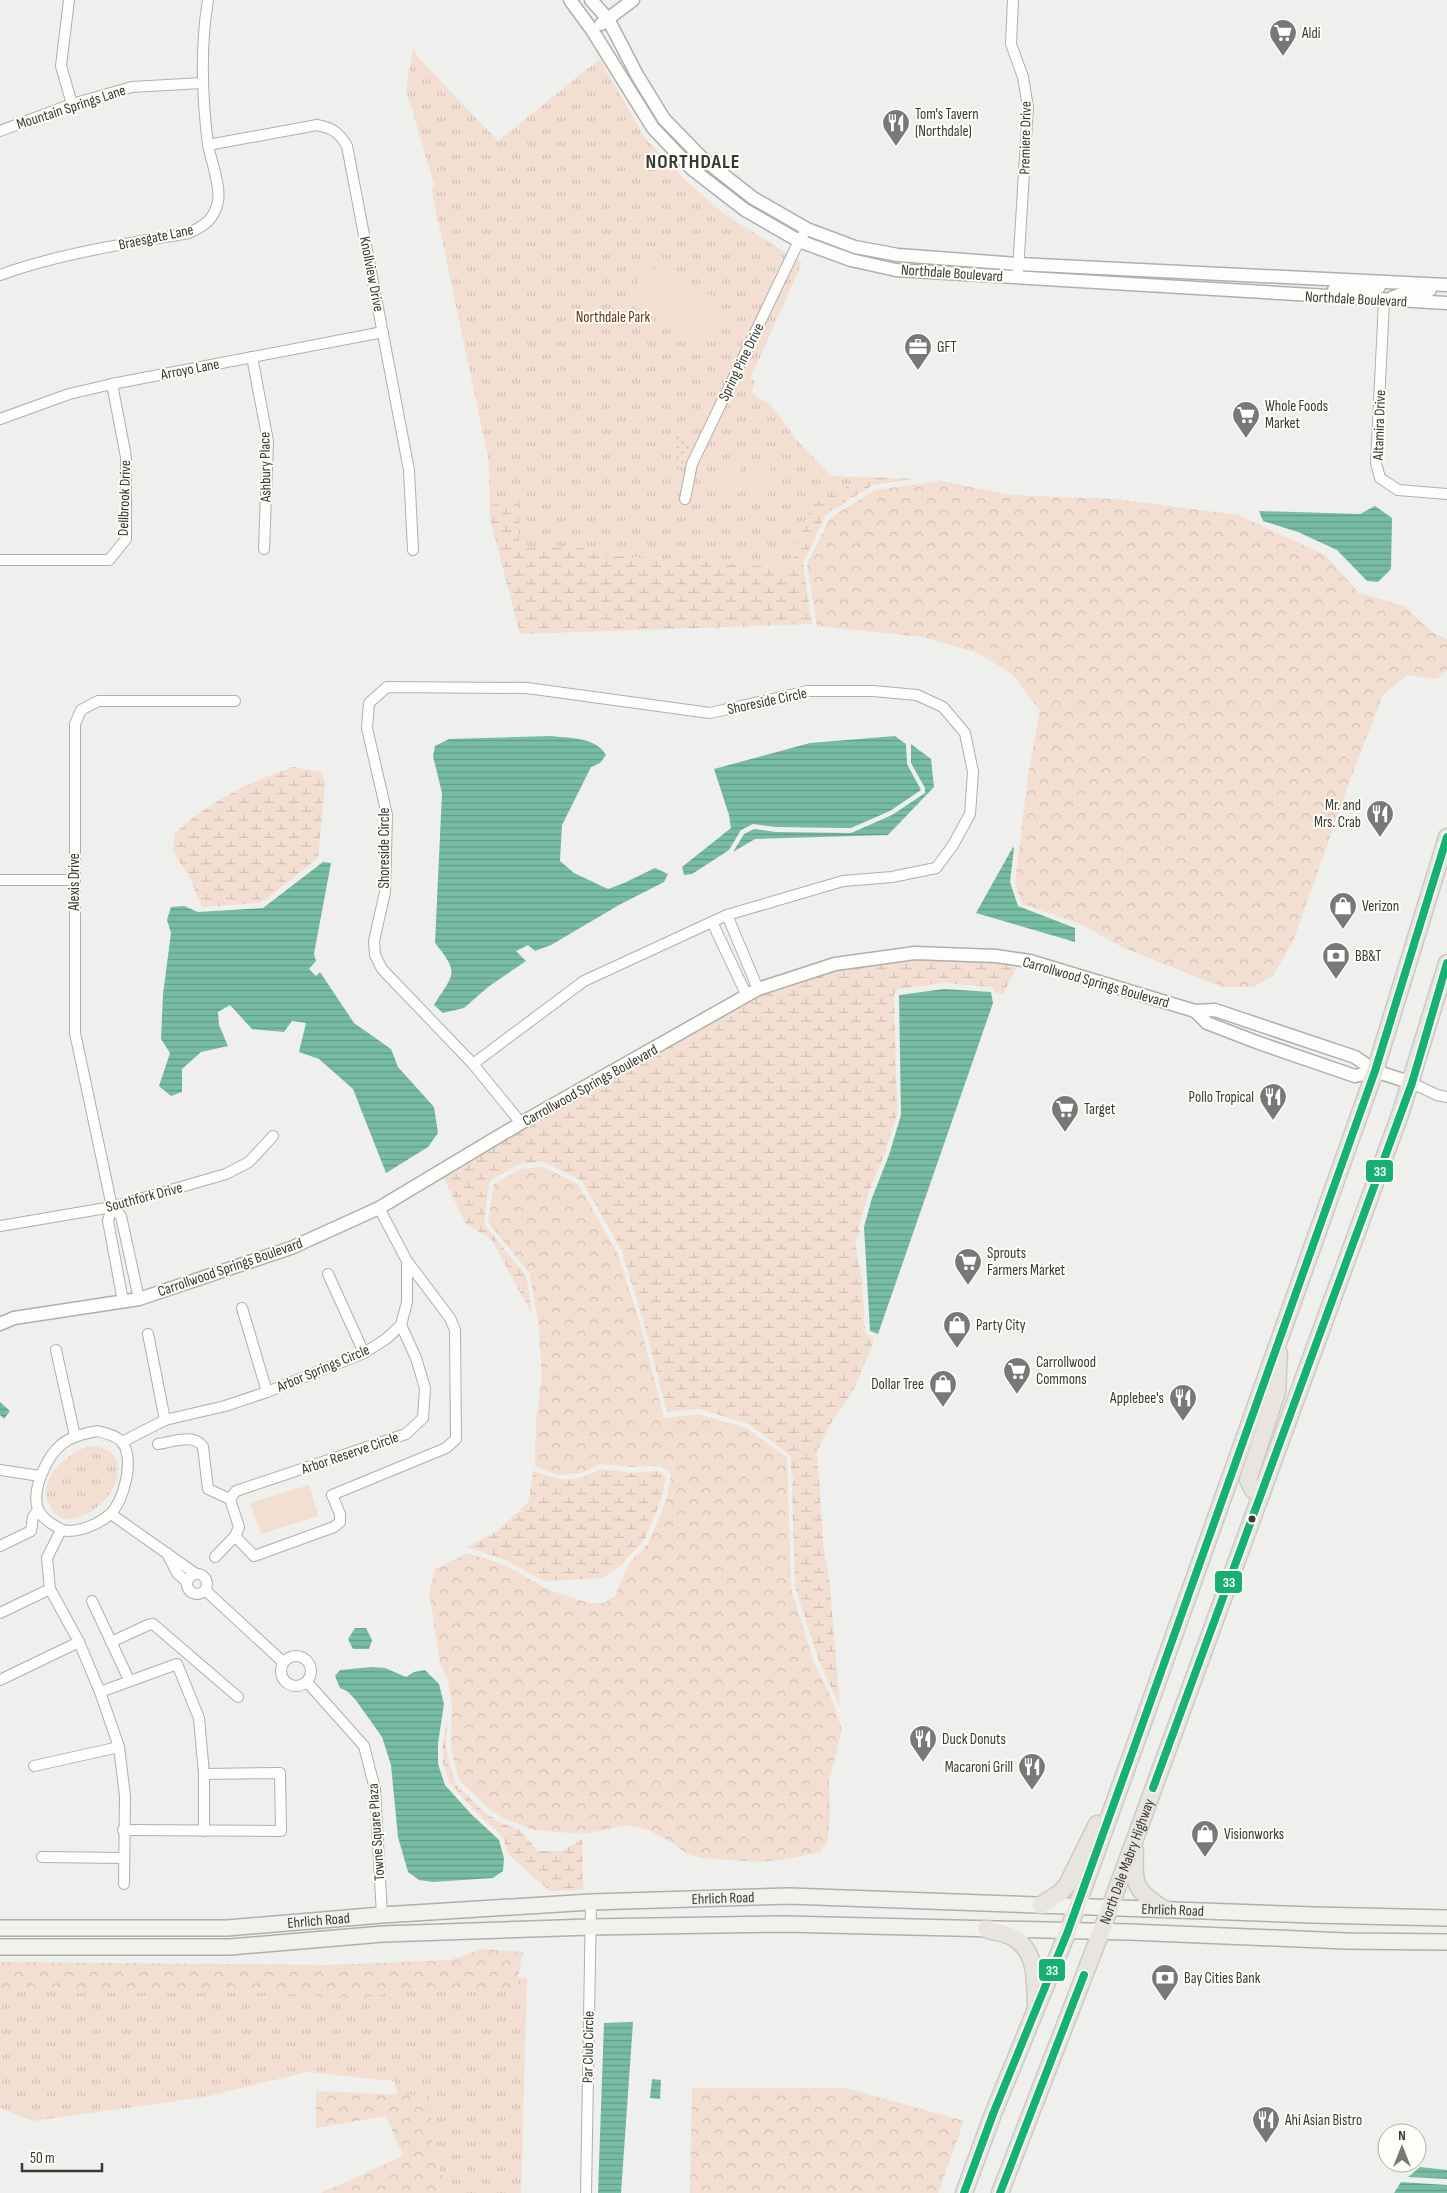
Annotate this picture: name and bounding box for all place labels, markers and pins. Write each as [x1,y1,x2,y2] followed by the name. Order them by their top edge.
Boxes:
[1268,18,1298,57] supermarket icon: Aldi
[1301,24,1321,43] place label: Aldi
[915,105,979,141] place label: Tom's Tavern (Northdale)
[881,108,911,147] restaurant icon: Tom's Tavern (Northdale)
[903,332,933,371] office icon: GFT
[937,338,957,357] place label: GFT
[1265,397,1328,433] place label: Whole Foods Market
[1231,400,1261,439] supermarket icon: Whole Foods Market
[1314,796,1361,832] place label: Mr. and Mrs. Crab
[1365,799,1395,838] restaurant icon: Mr. and Mrs. Crab
[1328,891,1358,930] shop icon: Verizon
[1362,897,1399,916] place label: Verizon
[1321,941,1351,980] bank icon: BB&T
[1355,947,1381,966] place label: BB&T
[1258,1082,1288,1121] restaurant icon: Pollo Tropical
[1189,1088,1254,1107] place label: Pollo Tropical
[1050,1094,1080,1133] supermarket icon: Target
[1084,1100,1116,1119] place label: Target
[987,1244,1065,1280] place label: Sprouts Farmers Market
[953,1247,983,1286] supermarket icon: Sprouts Farmers Market
[942,1310,972,1349] shop icon: Party City
[976,1316,1026,1335] place label: Party City
[1036,1353,1096,1389] place label: Carrollwood Commons
[1002,1356,1032,1395] supermarket icon: Carrollwood Commons
[928,1369,958,1408] shop icon: Dollar Tree
[871,1375,924,1394] place label: Dollar Tree
[1168,1383,1198,1422] restaurant icon: Applebee's
[1109,1389,1164,1408] place label: Applebee's
[1247,1514,1257,1524] unlabelled marker
[908,1724,938,1763] restaurant icon: Duck Donuts
[942,1730,1006,1749] place label: Duck Donuts
[1017,1752,1047,1791] restaurant icon: Macaroni Grill
[945,1758,1013,1777] place label: Macaroni Grill
[1190,1819,1220,1858] shop icon: Visionworks
[1224,1825,1284,1844] place label: Visionworks
[1150,1963,1180,2002] bank icon: Bay Cities Bank
[1184,1969,1261,1988] place label: Bay Cities Bank
[1251,2105,1281,2144] restaurant icon: Ahi Asian Bistro
[1284,2111,1362,2130] place label: Ahi Asian Bistro

